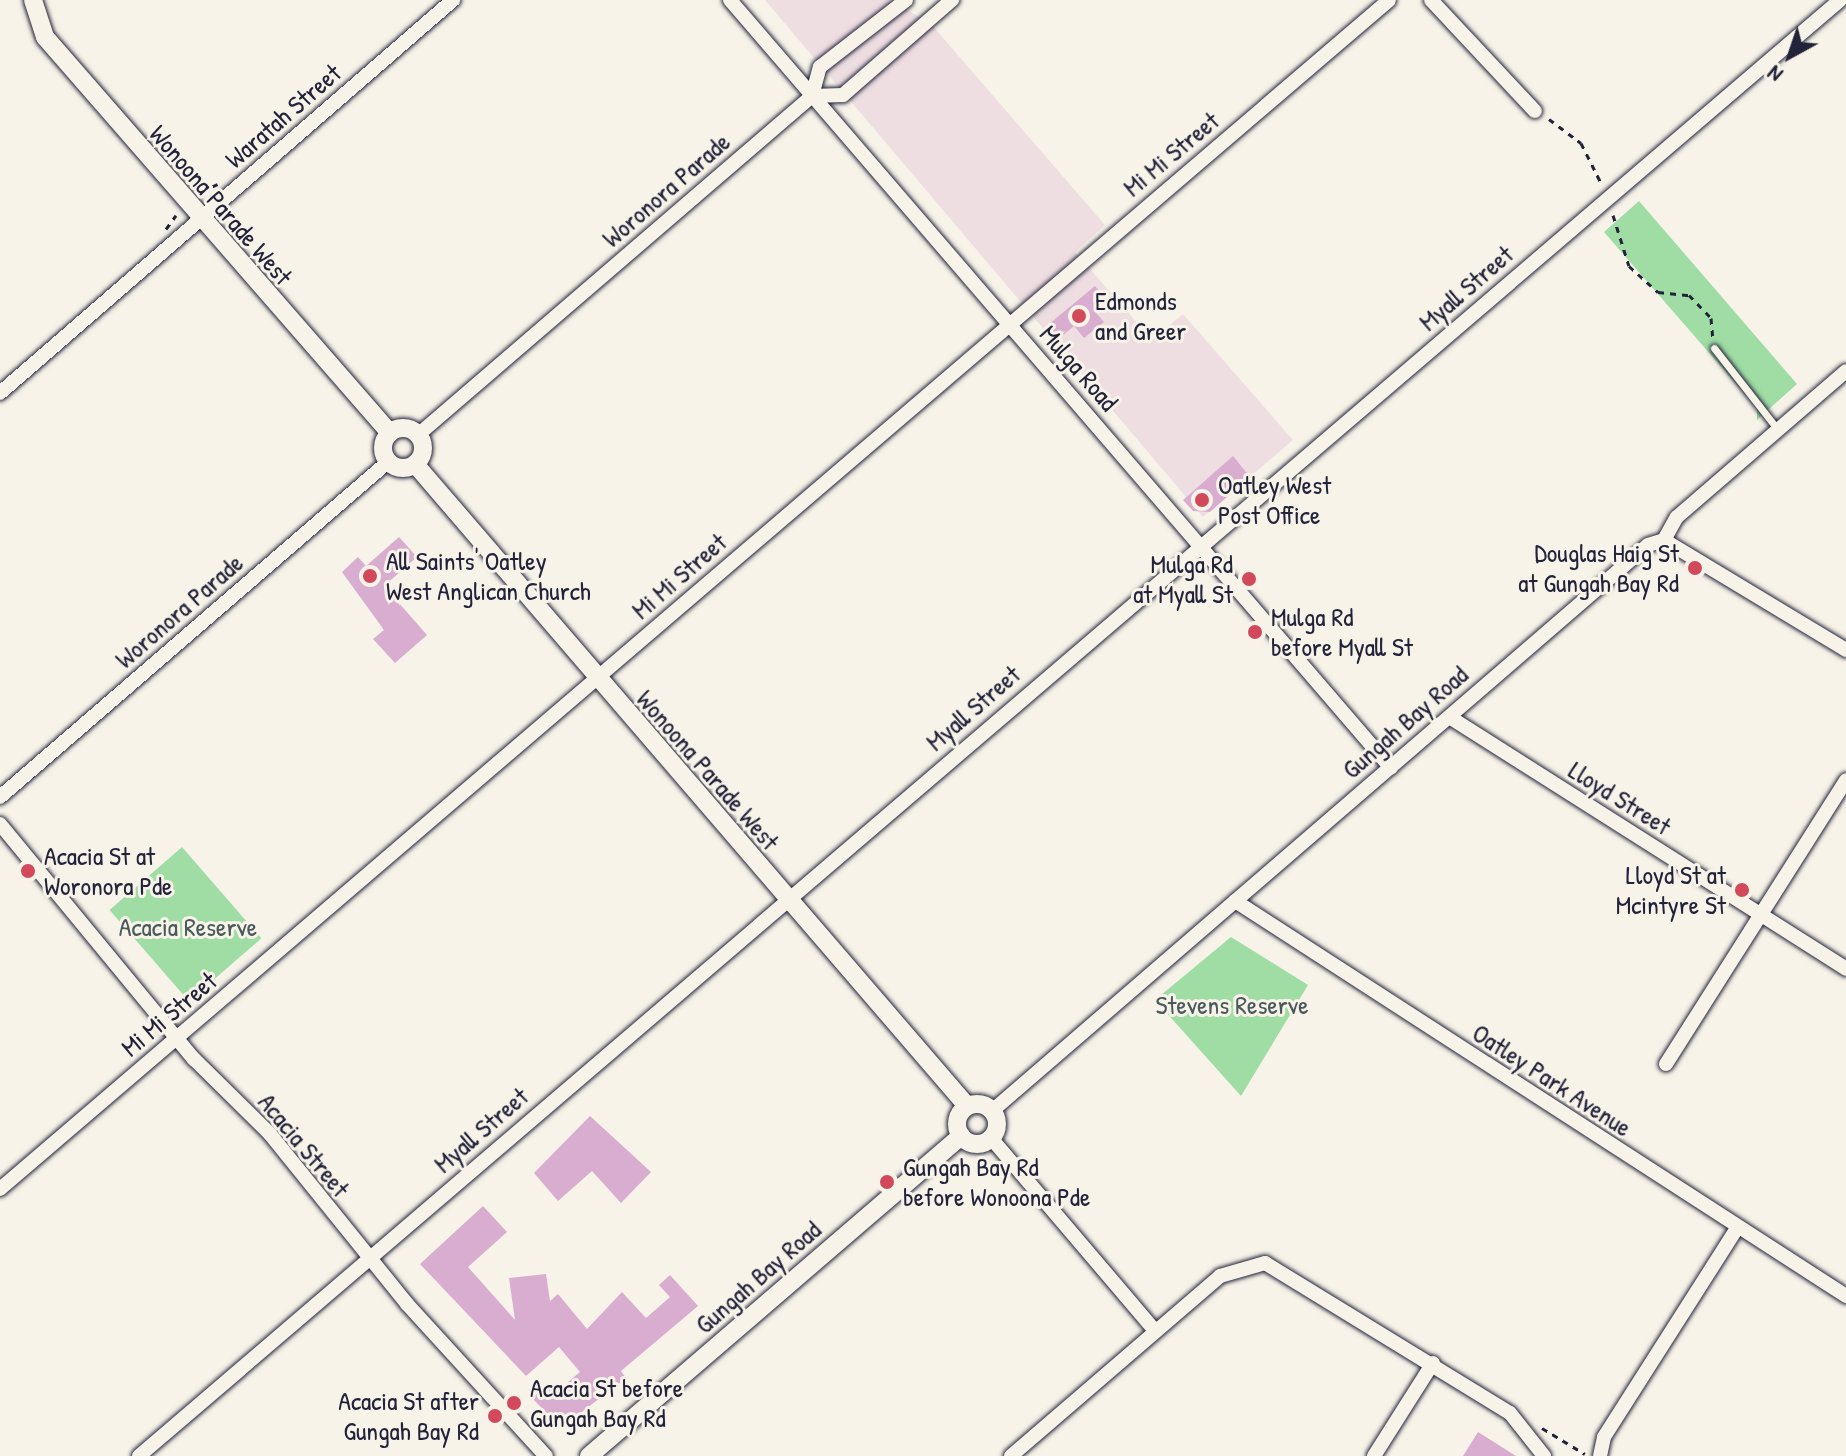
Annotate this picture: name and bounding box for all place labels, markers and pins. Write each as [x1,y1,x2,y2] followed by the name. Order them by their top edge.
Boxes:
[1095,285,1186,346] place label: Edmonds and Greer
[1070,307,1088,325] marker: Edmonds and Greer
[1218,469,1331,530] place label: Oatley West Post Office
[1193,491,1211,509] marker: Oatley West Post Office
[1518,537,1679,598] place label: Douglas Haig St at Gungah Bay Rd
[386,545,591,606] place label: All Saints' Oatley West Anglican Church
[1133,548,1233,610] place label: Mulga Rd at Myall St
[1686,559,1704,577] marker: Douglas Haig St at Gungah Bay Rd
[361,567,379,585] marker: All Saints' Oatley West Anglican Church
[1240,570,1258,588] marker: Mulga Rd at Myall St
[1271,601,1413,662] place label: Mulga Rd before Myall St
[1246,623,1264,641] marker: Mulga Rd before Myall St
[44,840,172,902] place label: Acacia St at Woronora Pde
[1616,859,1726,920] place label: Lloyd St at Mcintyre St
[19,862,37,880] marker: Acacia St at Woronora Pde
[1733,881,1751,899] marker: Lloyd St at Mcintyre St
[903,1151,1090,1212] place label: Gungah Bay Rd before Wonoona Pde
[878,1173,896,1191] marker: Gungah Bay Rd before Wonoona Pde
[530,1372,683,1434] place label: Acacia St before Gungah Bay Rd
[338,1385,479,1446] place label: Acacia St after Gungah Bay Rd
[505,1394,523,1412] marker: Acacia St before Gungah Bay Rd
[486,1407,504,1425] marker: Acacia St after Gungah Bay Rd

